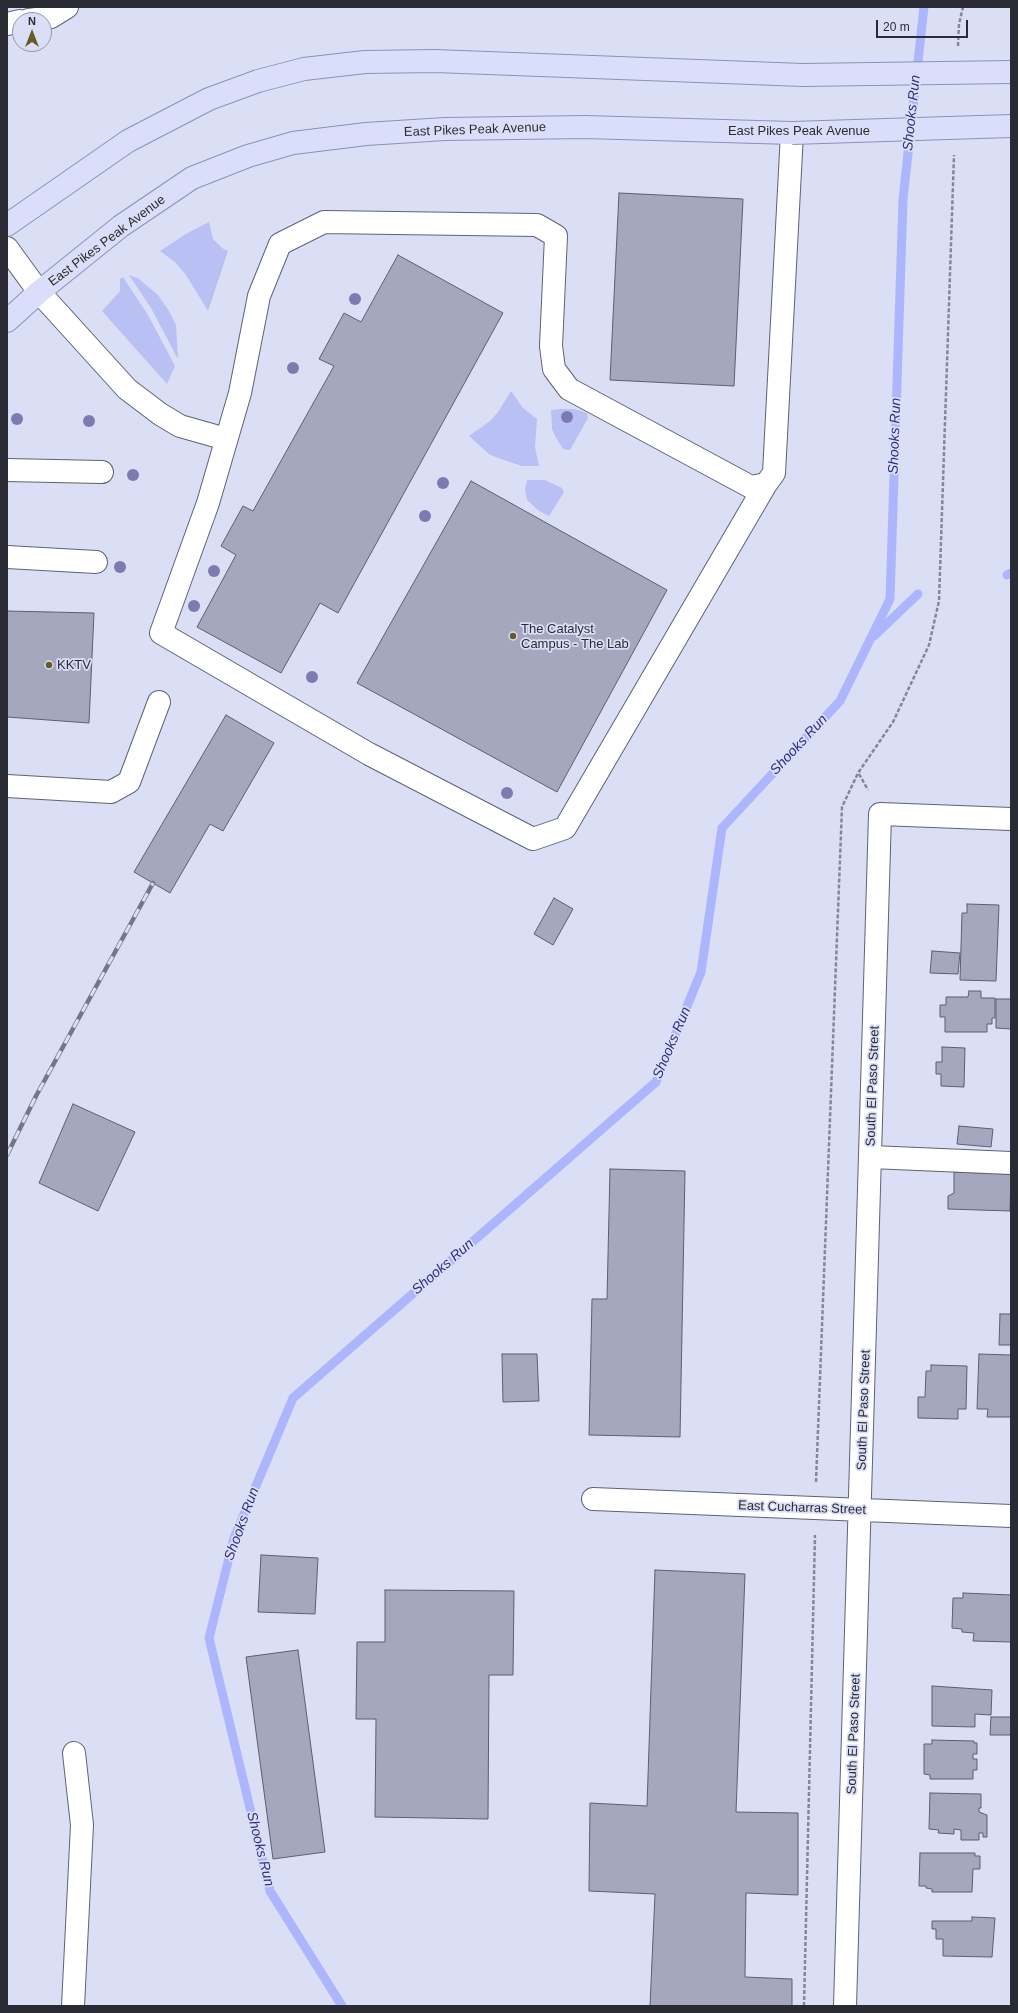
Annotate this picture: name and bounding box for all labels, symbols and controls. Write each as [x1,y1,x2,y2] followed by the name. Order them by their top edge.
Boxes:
[12,12,52,52] north arrow
[878,12,970,38] scale bar
[28,15,36,27] text: N
[883,20,910,34] text: 20 m
[900,74,924,152] water label: Shooks Run
[404,120,546,140] street label: East Pikes Peak Avenue
[728,123,870,139] street label: East Pikes Peak Avenue
[46,192,168,290] street label: East Pikes Peak Avenue
[885,398,905,474] water label: Shooks Run
[521,621,629,652] place label: The Catalyst Campus - The Lab
[508,631,518,641] marker: The Catalyst Campus - The Lab
[57,657,91,673] place label: KKTV
[44,660,54,670] marker: KKTV
[767,711,831,779] water label: Shooks Run
[649,1005,695,1081] water label: Shooks Run
[863,1025,883,1147] street label: South El Paso Street
[409,1236,477,1298] water label: Shooks Run
[854,1349,874,1471] street label: South El Paso Street
[221,1485,263,1563] water label: Shooks Run
[738,1498,866,1518] street label: East Cucharras Street
[844,1673,864,1795] street label: South El Paso Street
[243,1810,277,1888] water label: Shooks Run

